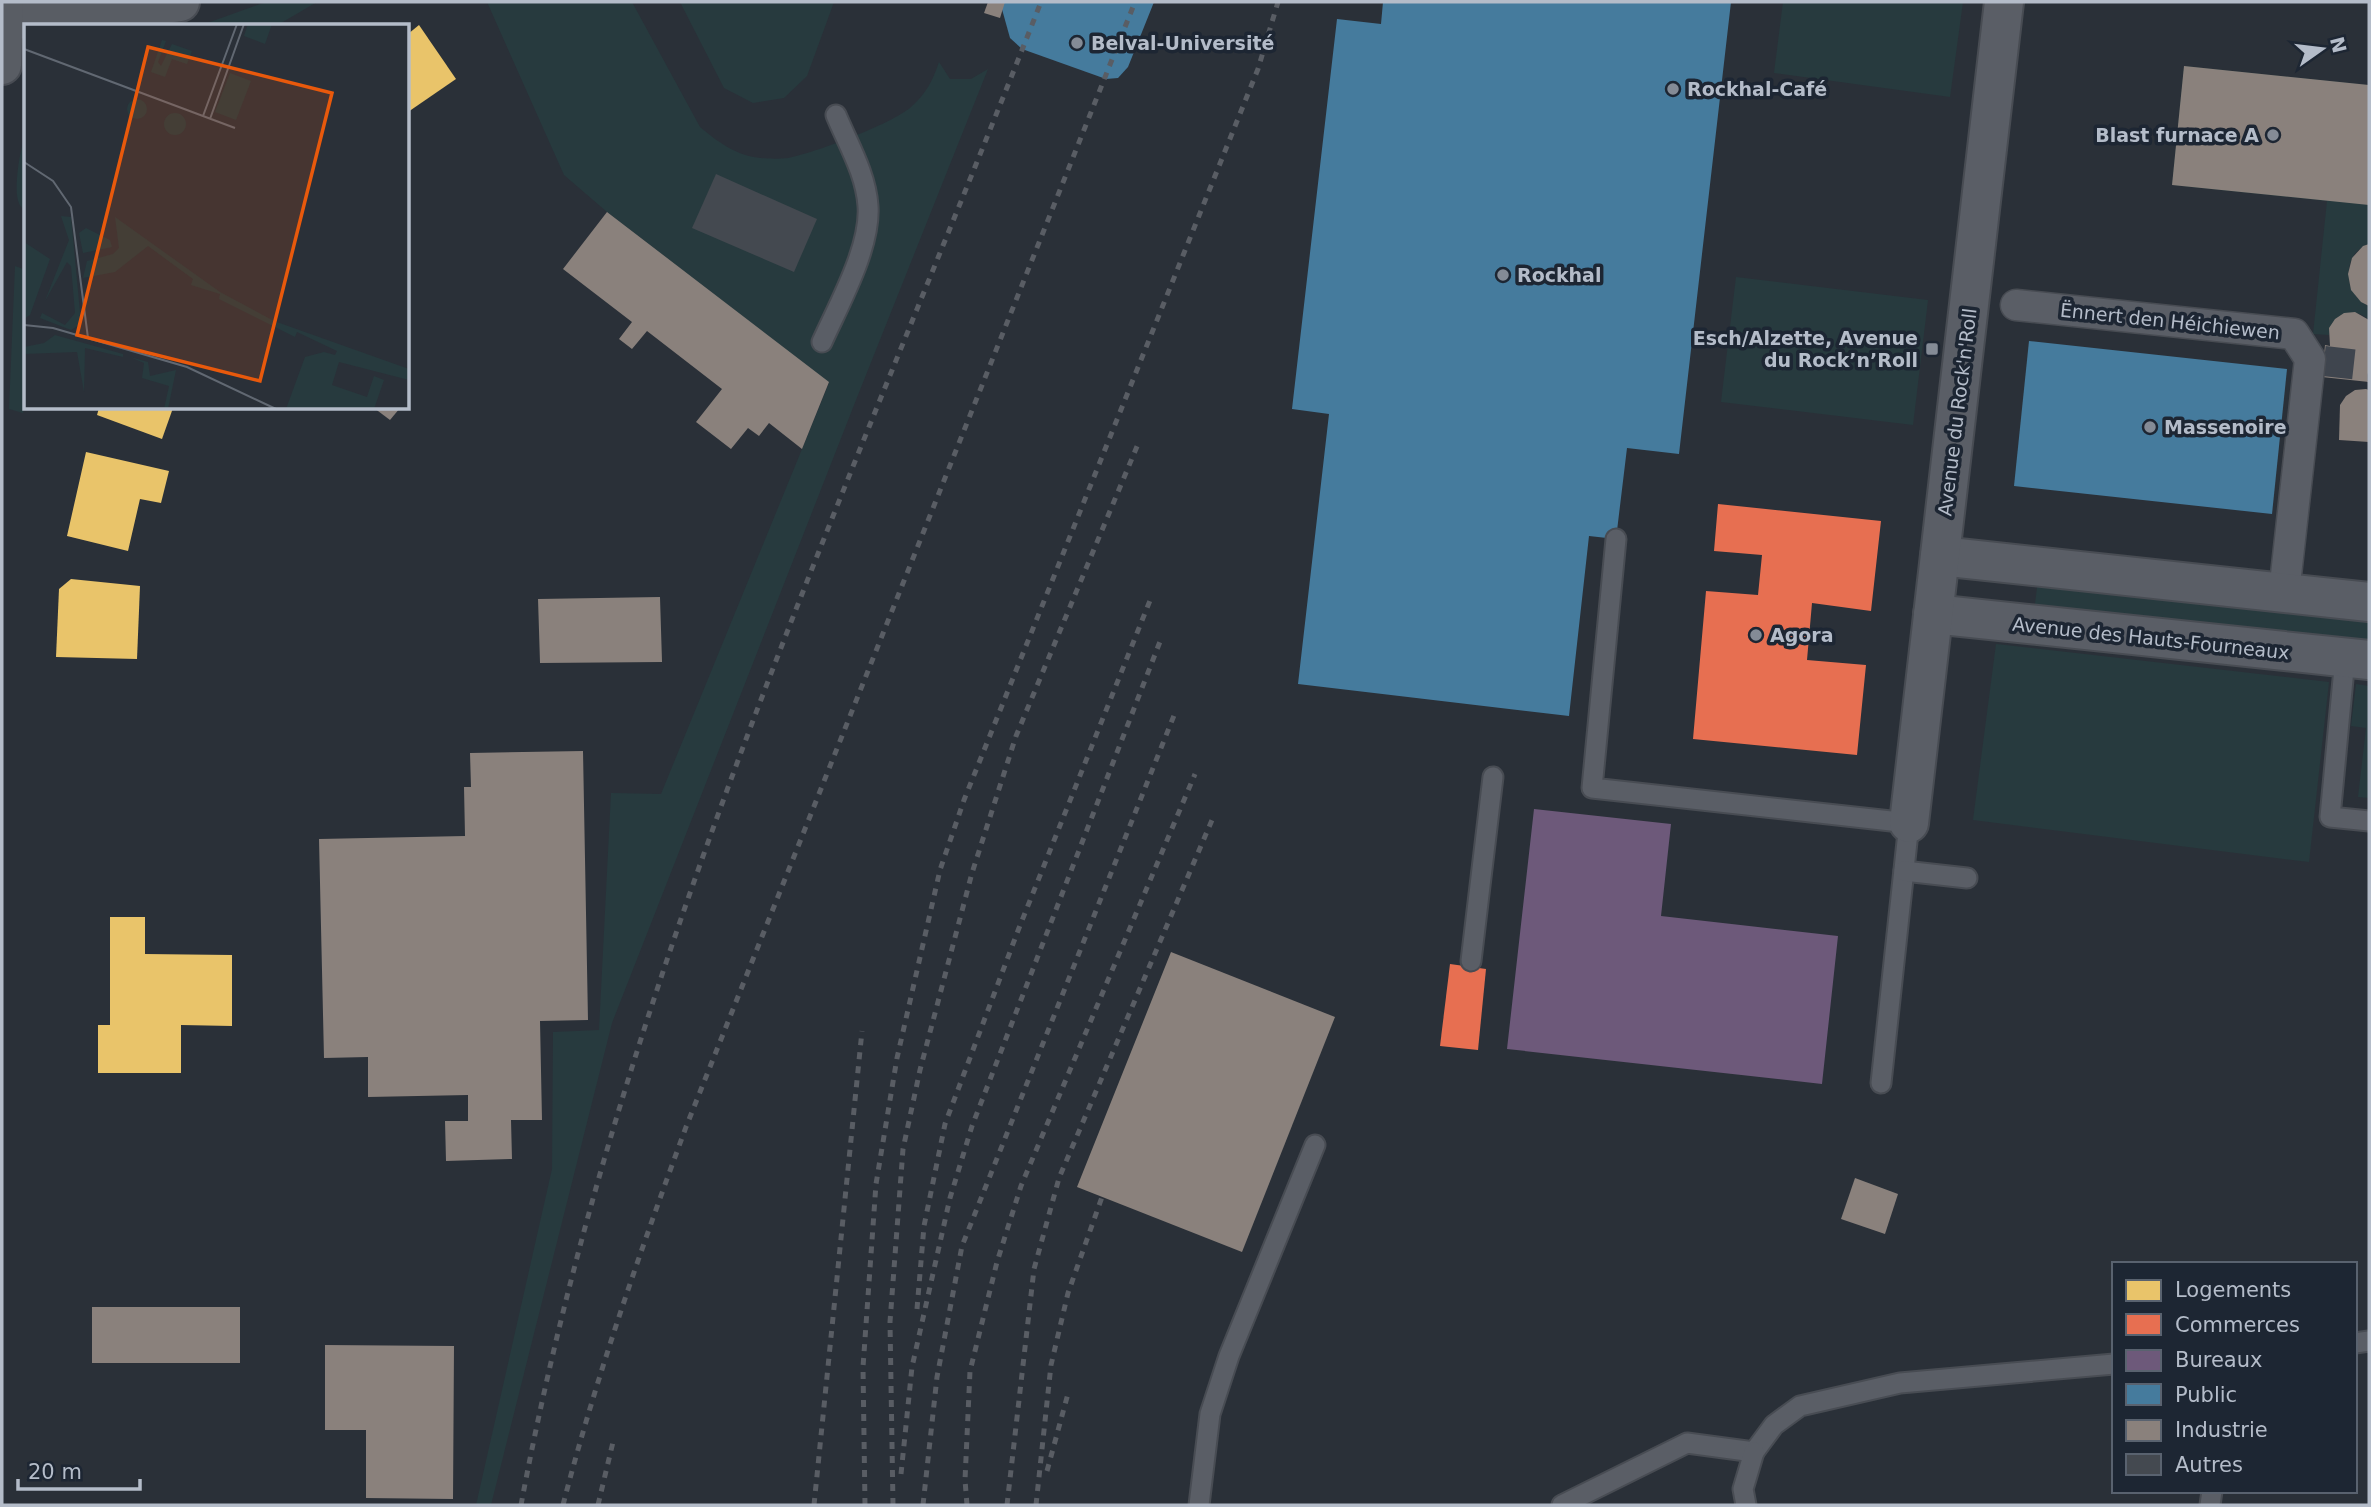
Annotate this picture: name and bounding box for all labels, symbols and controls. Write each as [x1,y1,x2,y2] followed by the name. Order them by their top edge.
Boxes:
[2287,14,2357,84] north arrow
[24,24,410,410] inset map
[1091,32,1274,54] place label: Belval-Université
[1069,35,1085,51] marker: Belval-Université
[2326,35,2351,55] text: N
[1687,78,1827,100] place label: Rockhal-Café
[1665,81,1681,97] marker: Rockhal-Café
[2095,124,2259,146] place label: Blast furnace A
[2265,127,2281,143] marker: Blast furnace A
[1517,264,1601,286] place label: Rockhal
[1495,267,1511,283] marker: Rockhal
[2059,299,2281,343] street label: Ënnert den Héichiewen
[1933,307,1981,517] street label: Avenue du Rock'n'Roll
[1693,327,1918,371] place label: Esch/Alzette, Avenue du Rock’n’Roll
[1924,341,1940,357] marker: Esch/Alzette, Avenue du Rock’n’Roll
[2164,416,2287,438] place label: Massenoire
[2142,419,2158,435] marker: Massenoire
[2011,613,2291,663] street label: Avenue des Hauts-Fourneaux
[1770,624,1834,646] place label: Agora
[1748,627,1764,643] marker: Agora
[2112,1262,2357,1493] legend
[2175,1278,2291,1302] text: Logements
[2175,1313,2300,1337] text: Commerces
[2175,1348,2262,1372] text: Bureaux
[2175,1383,2237,1407] text: Public
[2175,1418,2268,1442] text: Industrie
[18,1448,140,1492] scale bar
[2175,1453,2243,1477] text: Autres
[28,1460,82,1484] text: 20 m

